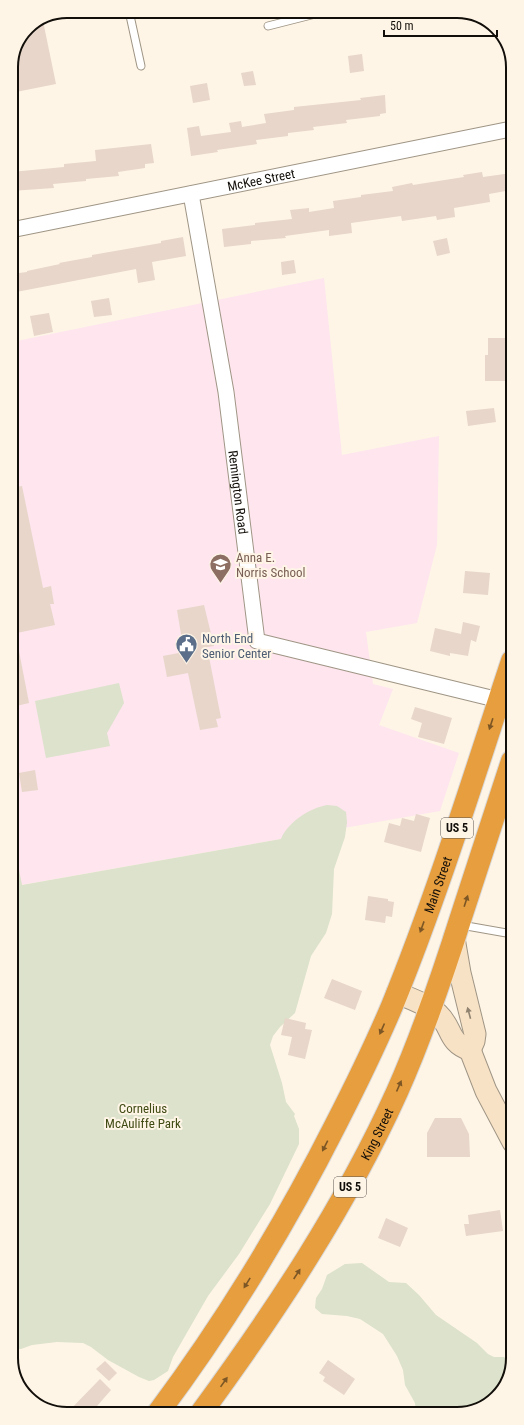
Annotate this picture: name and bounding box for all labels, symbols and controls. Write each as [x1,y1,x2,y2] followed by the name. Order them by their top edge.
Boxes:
[384,12,497,38] scale bar
[390,19,414,33] text: 50 m
[226,166,296,194] street label: McKee Street
[225,450,251,535] street label: Remington Road
[236,550,305,580] place label: Anna E. Norris School
[207,551,233,584] school or university icon: Anna E. Norris School
[202,631,271,661] place label: North End Senior Center
[174,632,200,665] public building icon: North End Senior Center
[488,719,494,731] one-way arrow
[441,818,473,838] road number: US 5
[421,855,455,915] street label: Main Street
[464,895,470,907] one-way arrow
[419,921,425,933] one-way arrow
[466,1007,472,1019] one-way arrow
[379,1024,385,1035] one-way arrow
[397,1080,403,1092] one-way arrow
[105,1101,181,1131] park label: Cornelius McAuliffe Park
[358,1106,396,1163] street label: King Street
[321,1140,328,1152] one-way arrow
[334,1177,366,1197] road number: US 5
[293,1269,301,1279] one-way arrow
[243,1278,251,1288] one-way arrow
[220,1376,228,1387] one-way arrow

